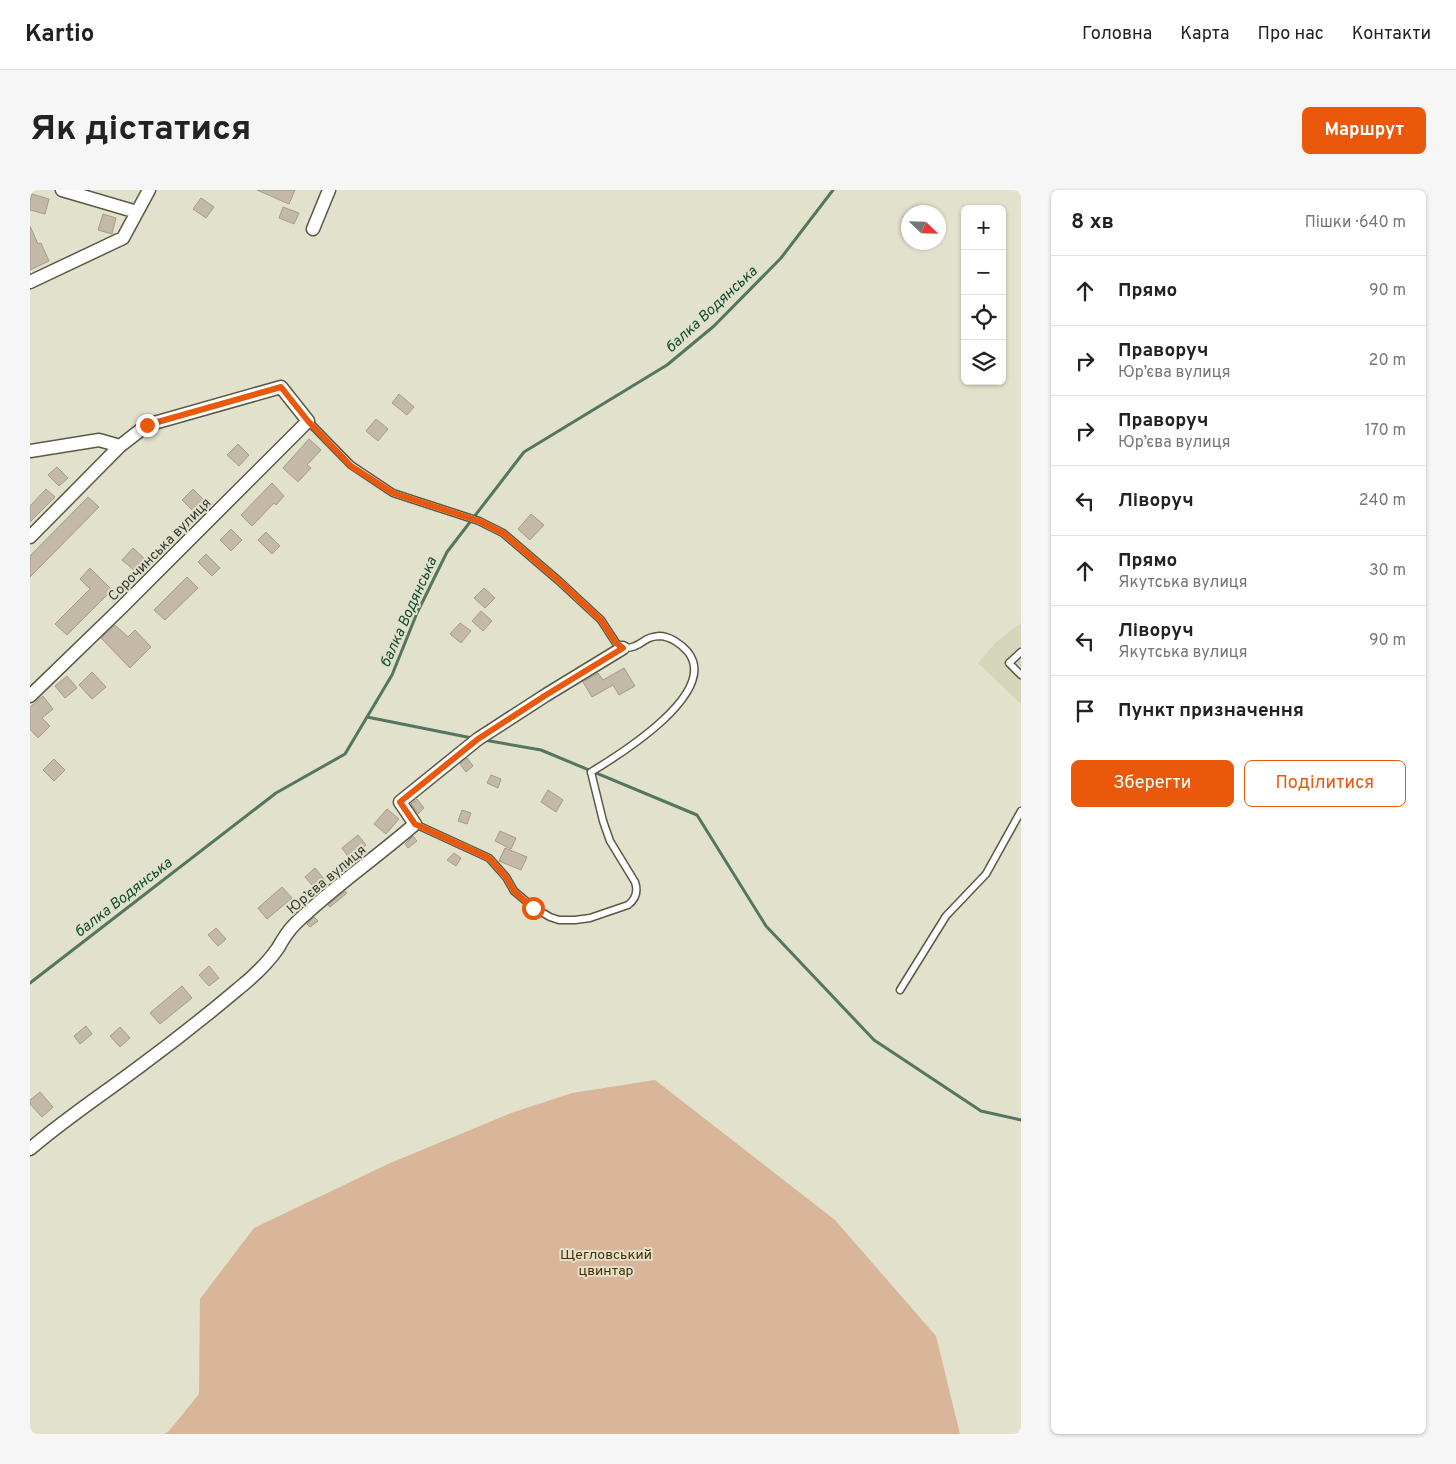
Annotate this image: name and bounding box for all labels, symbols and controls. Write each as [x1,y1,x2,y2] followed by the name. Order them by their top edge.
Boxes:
[25,20,94,50] text: Kartio
[1082,23,1152,46] text: Головна
[1180,23,1230,46] text: Карта
[1258,23,1324,46] text: Про нас
[1352,23,1431,46] text: Контакти
[1302,107,1426,154] button: Маршрут
[30,108,251,152] text: Як дістатися
[901,205,946,250] north arrow
[961,205,1006,385] map controls
[961,205,1006,250] button: +
[1071,209,1114,236] text: 8 хв
[1305,213,1406,233] text: Пішки · 640 m
[961,250,1006,295] button: −
[662,262,762,358] water label: балка Водянська
[1071,277,1099,305] icon: ahead
[1118,279,1177,303] text: Прямо
[1369,281,1406,301] text: 90 m
[961,295,1006,340] button: locate
[1118,339,1209,363] text: Праворуч
[961,340,1006,385] button: layers
[1071,347,1099,375] icon: right
[1369,351,1406,371] text: 20 m
[1118,363,1231,383] text: Юр’єва вулиця
[1118,409,1209,433] text: Праворуч
[136,414,159,437] route end
[1071,417,1099,445] icon: right
[1365,421,1406,441] text: 170 m
[1118,433,1231,453] text: Юр’єва вулиця
[1071,487,1099,515] icon: left
[1118,489,1194,513] text: Ліворуч
[1359,491,1406,511] text: 240 m
[105,495,215,605] street label: Сорочинська вулиця
[1118,549,1177,573] text: Прямо
[377,554,442,671] water label: балка Водянська
[1071,557,1099,585] icon: ahead
[1369,561,1406,581] text: 30 m
[1118,573,1248,593] text: Якутська вулиця
[1118,619,1194,643] text: Ліворуч
[1071,627,1099,655] icon: left
[1369,631,1406,651] text: 90 m
[1118,643,1248,663] text: Якутська вулиця
[1071,697,1099,725] icon: arrive
[1118,699,1304,723] text: Пункт призначення
[1071,760,1234,807] button: Зберегти
[1244,760,1406,807] button: Поділитися
[284,842,370,918] street label: Юр’єва вулиця
[71,854,177,942] water label: балка Водянська
[522,897,545,920] route start
[560,1247,652,1280] park label: Щегловський цвинтар

